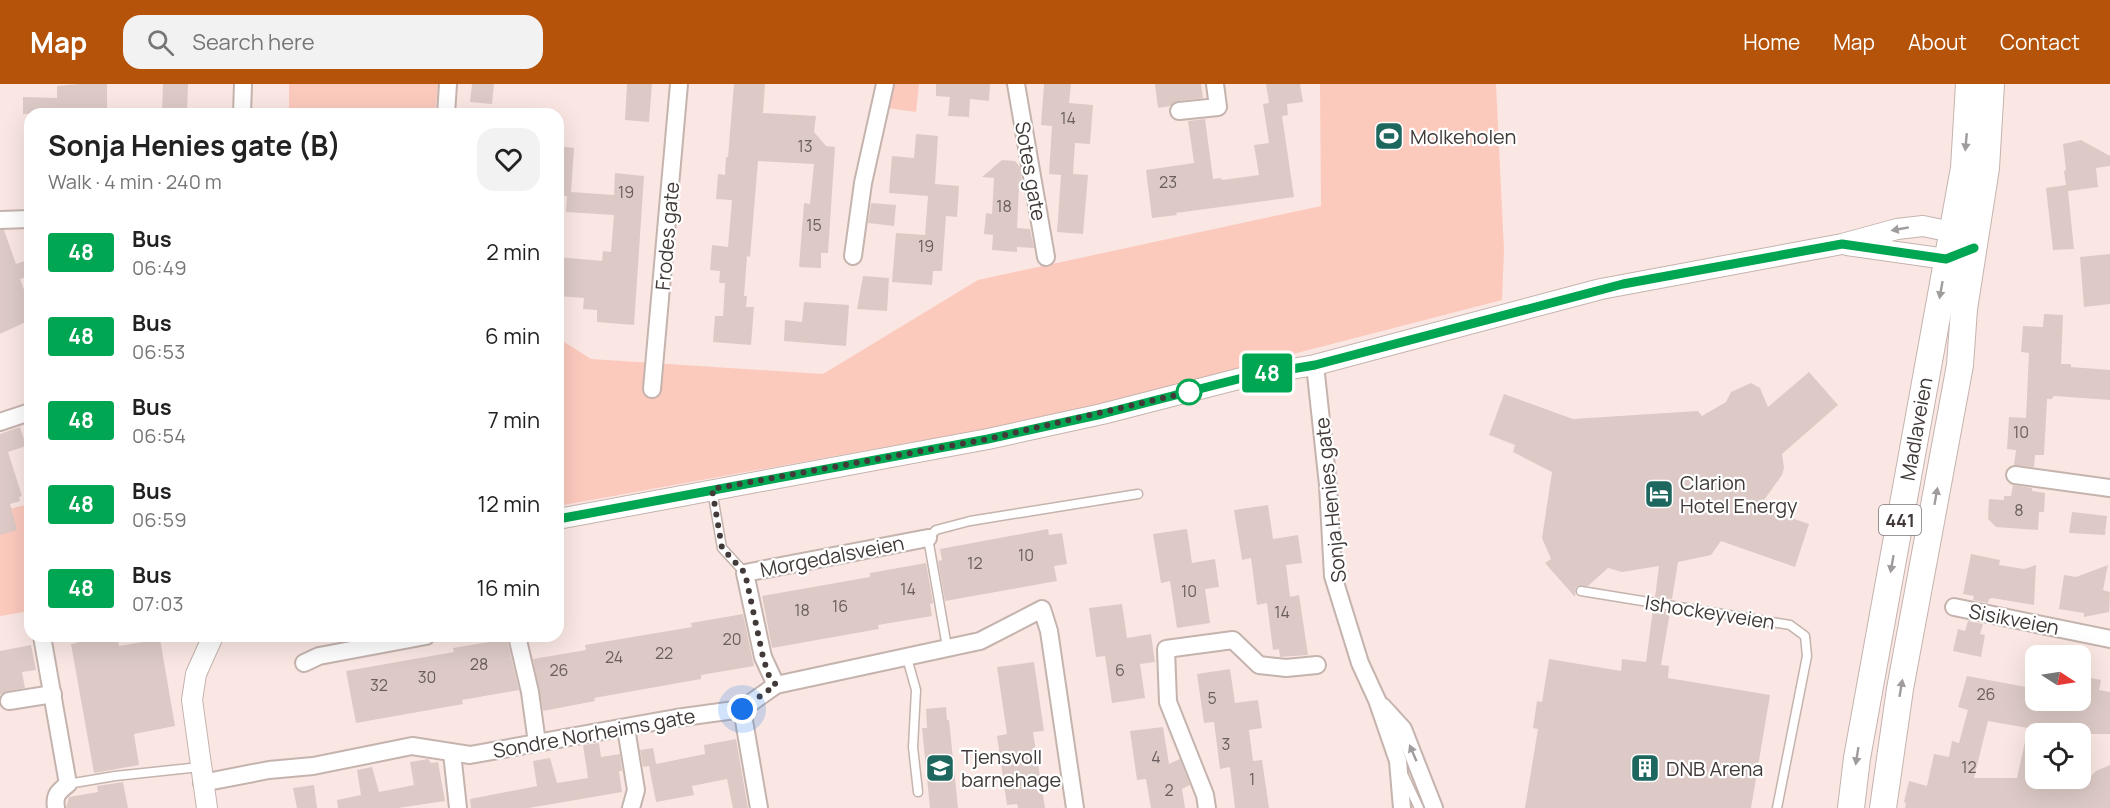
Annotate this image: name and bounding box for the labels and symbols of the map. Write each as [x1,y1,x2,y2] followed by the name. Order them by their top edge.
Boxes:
[1060,107,1076,129] house number: 14
[1009,119,1053,223] street label: Sotes gate
[1373,120,1405,152] sports icon: Molkeholen
[1410,123,1516,150] place label: Molkeholen
[1961,133,1971,152] one-way arrow
[797,135,813,157] house number: 13
[1159,171,1177,193] house number: 23
[649,180,685,292] street label: Frodes gate
[618,181,634,203] house number: 19
[996,195,1012,217] house number: 18
[806,214,822,236] house number: 15
[1890,225,1909,234] one-way arrow
[918,235,934,257] house number: 19
[1936,280,1945,299] one-way arrow
[1240,354,1294,392] line badge: 48
[1894,375,1938,483] street label: Madlaveien
[1176,379,1202,405] unlabelled marker
[1308,416,1352,584] street label: Sonja Henies gate
[2013,421,2029,443] house number: 10
[1680,469,1798,519] place label: Clarion Hotel Energy
[1643,478,1675,510] hotel icon: Clarion Hotel Energy
[1931,486,1940,505] one-way arrow
[2014,499,2024,521] house number: 8
[1879,505,1921,535] road number: 441
[758,529,906,583] street label: Morgedalsveien
[1018,544,1034,566] house number: 10
[967,552,983,574] house number: 12
[1887,555,1896,574] one-way arrow
[900,578,916,600] house number: 14
[1181,580,1197,602] house number: 10
[1643,588,1777,636] street label: Ishockeyveien
[832,595,848,617] house number: 16
[1967,597,2061,641] street label: Sisikveien
[794,599,810,621] house number: 18
[1274,601,1290,623] house number: 14
[723,628,741,650] house number: 20
[655,642,673,664] house number: 22
[2025,645,2091,711] north arrow
[605,646,623,668] house number: 24
[470,653,488,675] house number: 28
[549,659,569,681] house number: 26
[1115,659,1125,681] house number: 6
[418,666,436,688] house number: 30
[370,674,388,696] house number: 32
[1896,678,1905,697] one-way arrow
[1976,683,1996,705] house number: 26
[1207,687,1217,709] house number: 5
[727,694,757,724] your location
[491,702,697,764] street label: Sondre Norheims gate
[1222,733,1230,755] house number: 3
[961,743,1061,793] place label: Tjensvoll barnehage
[1408,744,1418,762] one-way arrow
[1151,746,1161,768] house number: 4
[1853,747,1862,766] one-way arrow
[924,752,956,784] school or university icon: Tjensvoll barnehage
[1629,752,1661,784] building icon: DNB Arena
[1666,755,1763,782] place label: DNB Arena
[1961,756,1977,778] house number: 12
[1249,768,1255,790] house number: 1
[1164,779,1174,801] house number: 2

